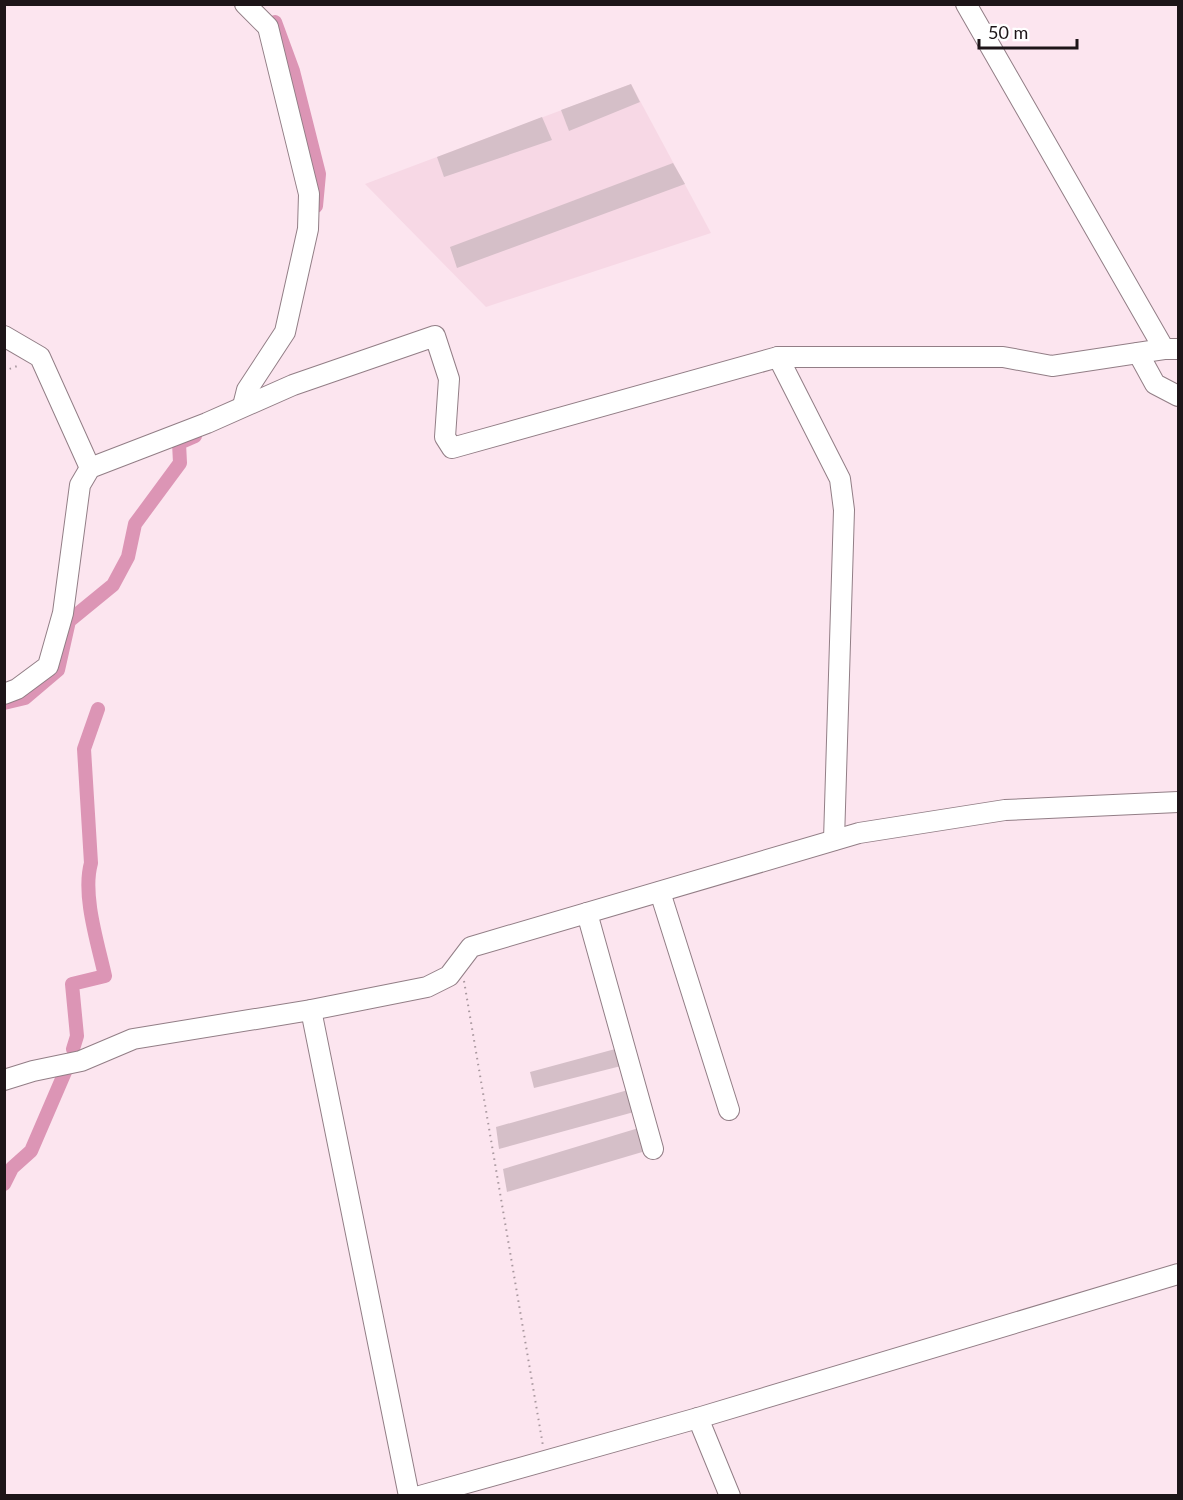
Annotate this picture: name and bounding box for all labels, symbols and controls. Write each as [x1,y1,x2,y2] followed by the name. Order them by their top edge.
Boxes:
[979,12,1076,50] scale bar
[988,21,1028,43] text: 50 m

